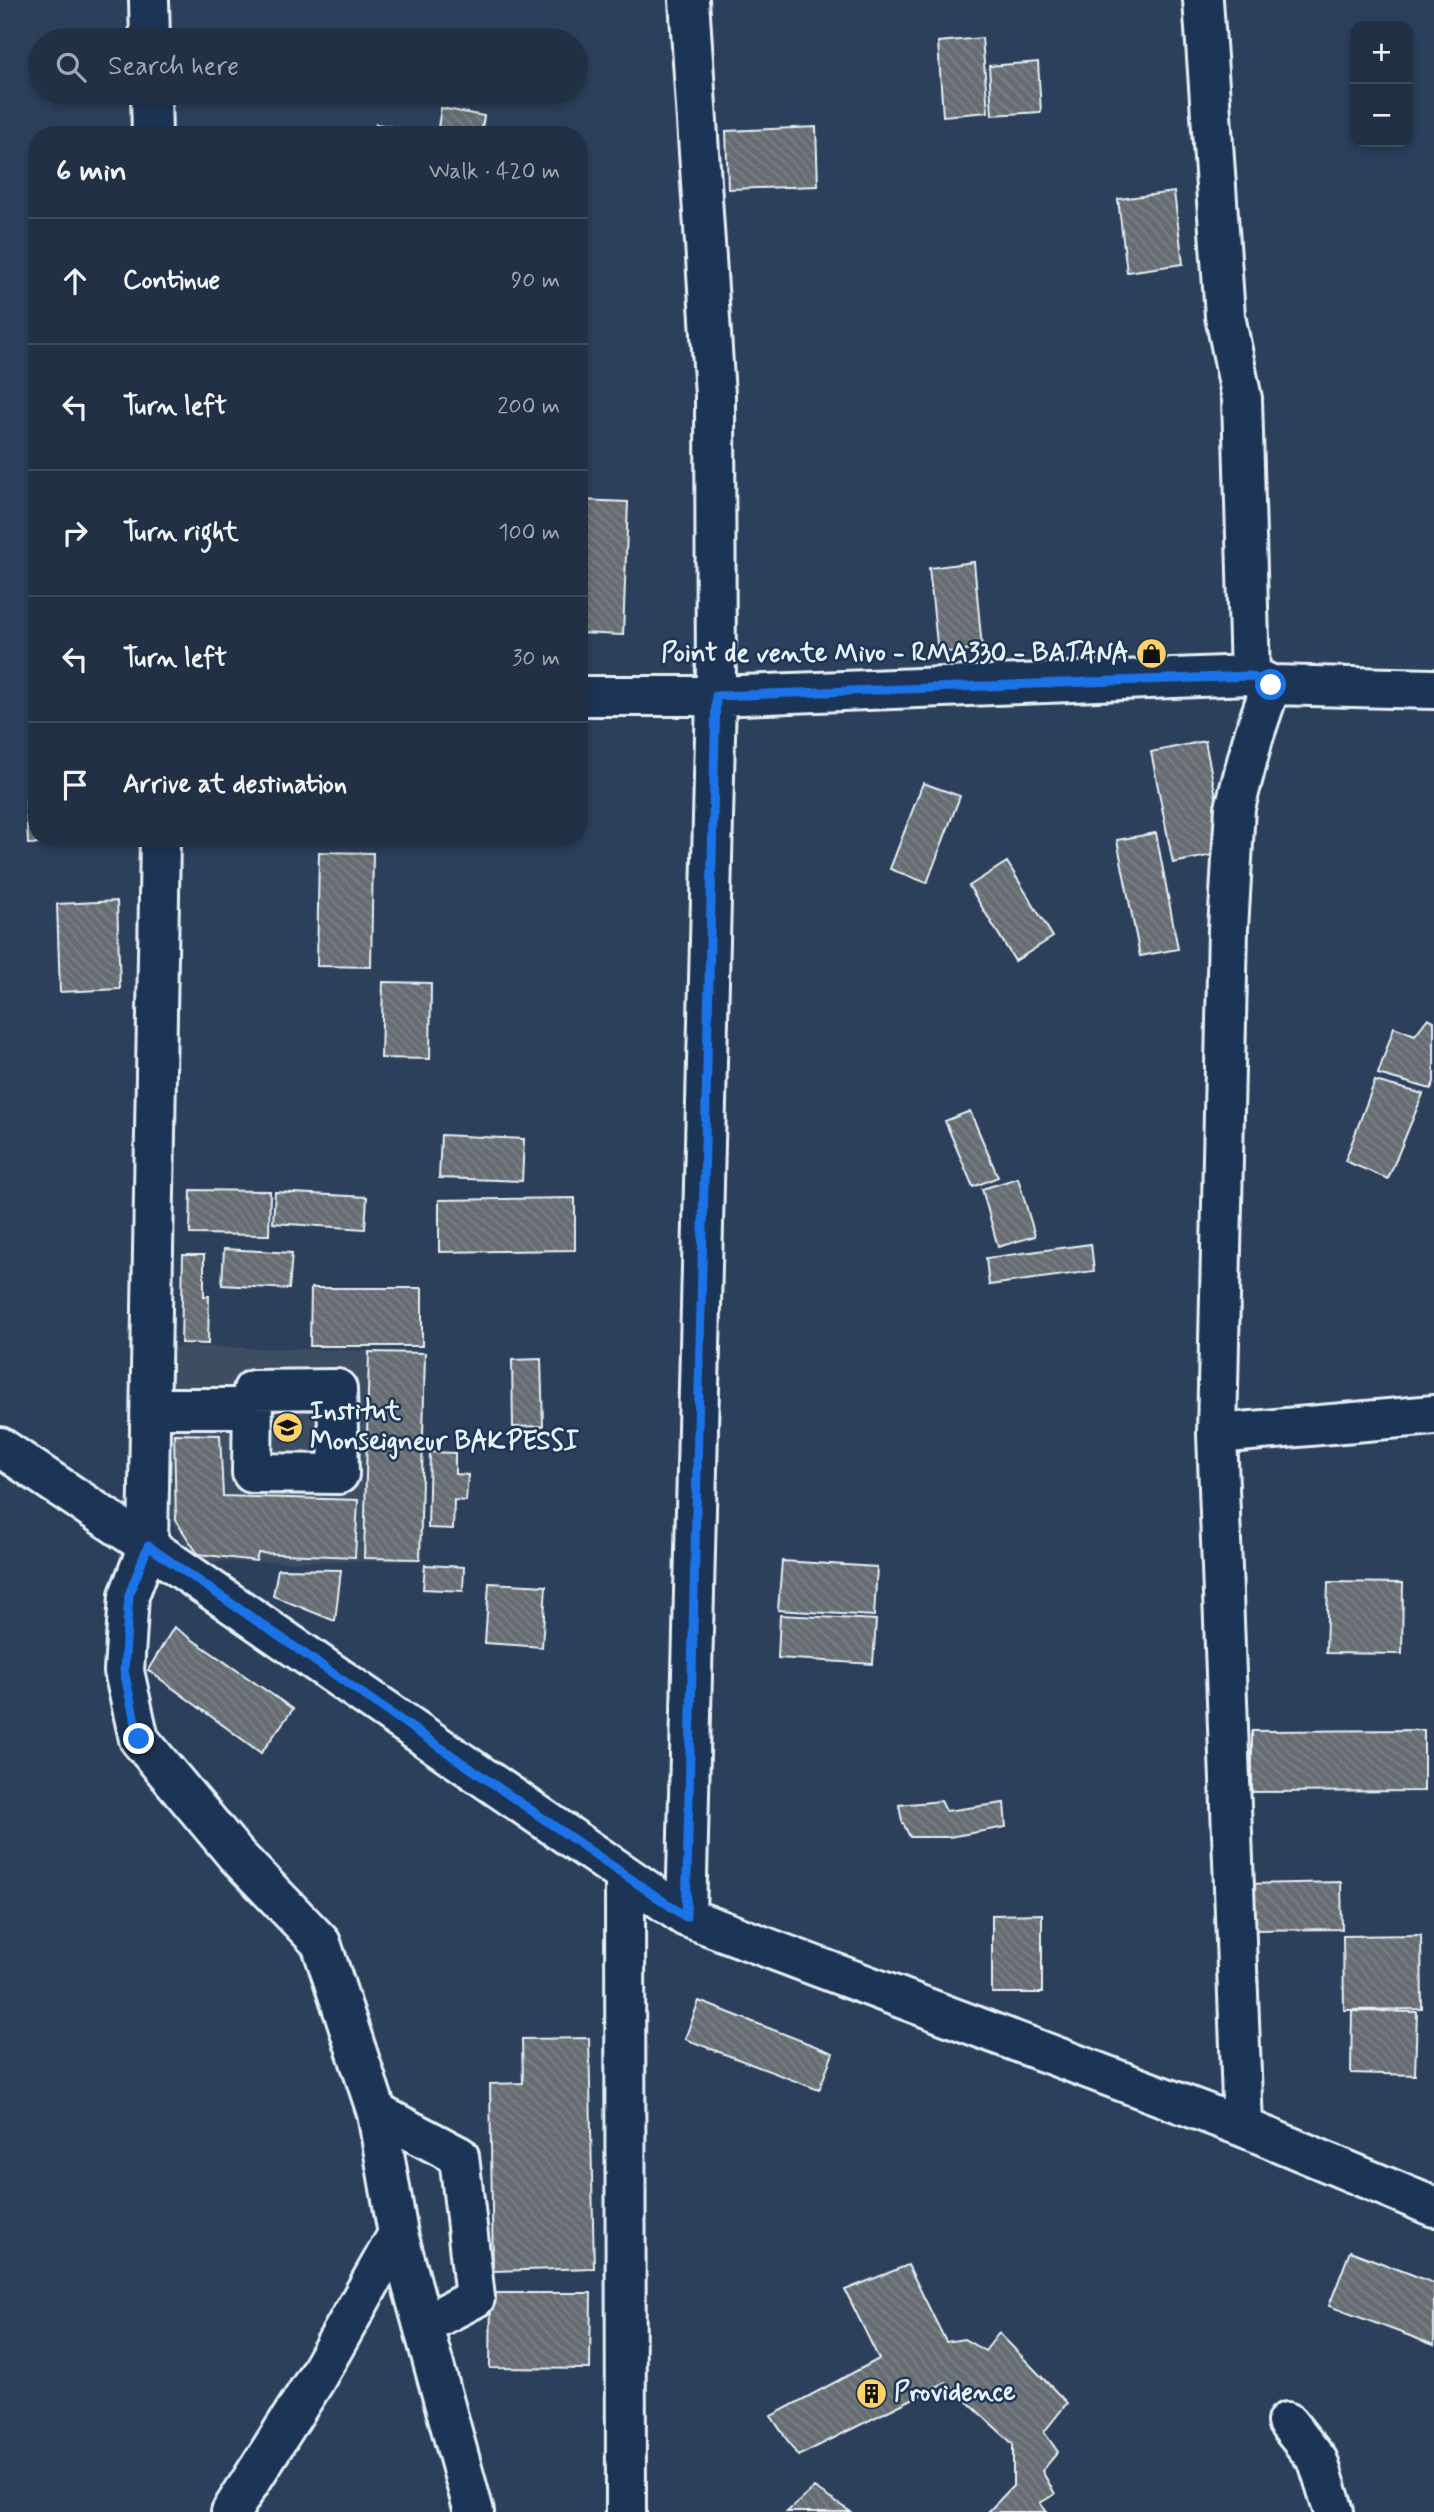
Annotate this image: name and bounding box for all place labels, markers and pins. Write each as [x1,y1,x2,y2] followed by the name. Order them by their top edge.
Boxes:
[661,637,1129,671] place label: Point de vente Mivo - RMA330 - BATANA
[1135,637,1169,671] shop icon: Point de vente Mivo - RMA330 - BATANA
[310,1395,579,1460] place label: Institut Monseigneur BAKPESSI
[270,1410,304,1444] school or university icon: Institut Monseigneur BAKPESSI
[854,2376,888,2410] building icon: Providence
[894,2376,1015,2410] place label: Providence

